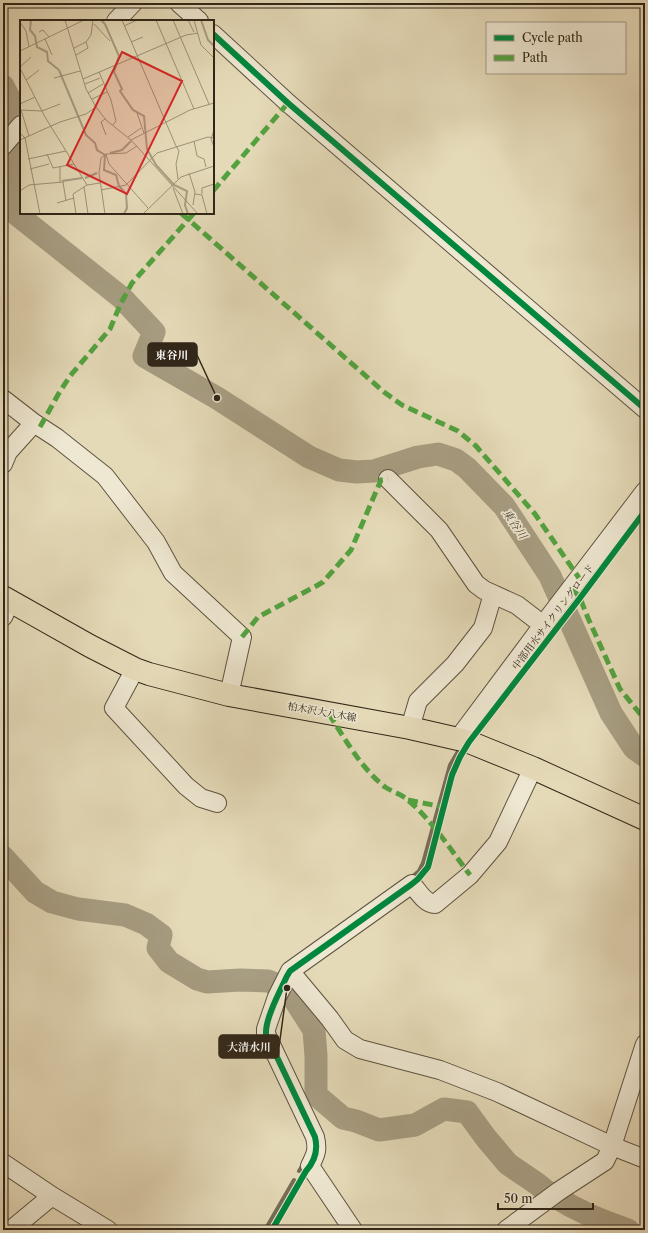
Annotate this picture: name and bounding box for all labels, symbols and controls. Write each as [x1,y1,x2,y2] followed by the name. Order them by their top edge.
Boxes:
[20,20,214,214] inset map
[486,22,626,74] legend
[522,30,583,45] text: Cycle path
[522,50,548,65] text: Path
[148,343,197,366] callout: 東谷川
[156,348,189,362] text: 東谷川
[500,506,531,542] water label: 東谷川
[509,562,597,672] street label: 中部用水サイクリングロード
[286,700,358,724] street label: 柏木沢大八木線
[219,1035,279,1058] callout: 大清水川
[227,1040,271,1054] text: 大清水川
[498,1185,593,1211] scale bar
[504,1191,533,1206] text: 50 m

